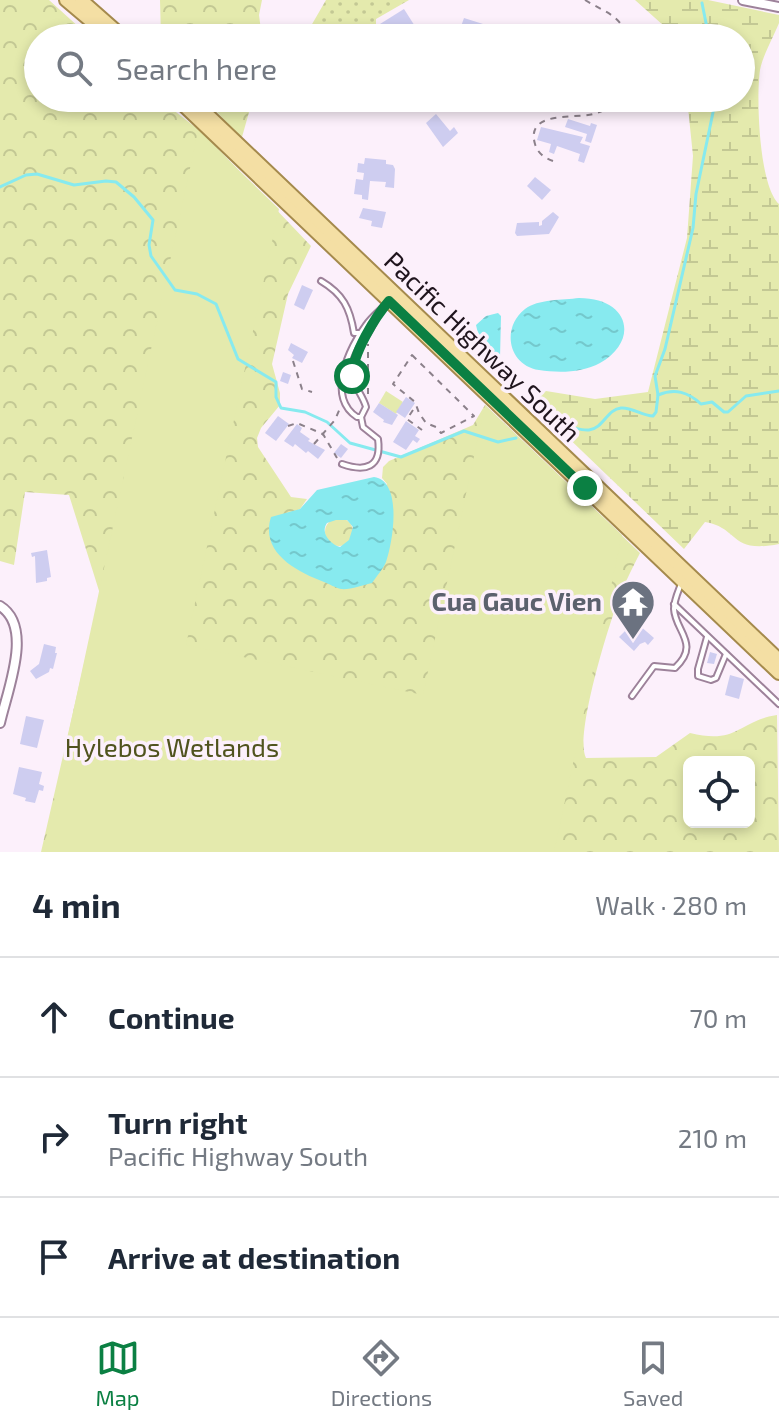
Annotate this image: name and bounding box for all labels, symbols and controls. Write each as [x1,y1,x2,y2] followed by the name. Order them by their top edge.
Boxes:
[24,24,755,112] search box
[52,46,96,90] icon: search
[116,50,277,86] text: Search here
[379,244,587,447] street label: Pacific Highway South
[334,358,370,394] route start
[567,470,603,506] route end
[609,578,657,641] temple icon: Cua Gauc Vien
[431,585,602,616] place label: Cua Gauc Vien
[65,731,279,762] park label: Hylebos Wetlands
[683,756,755,828] map controls
[683,756,755,828] button: locate
[32,884,121,925] text: 4 min
[595,889,747,920] text: Walk · 280 m
[32,995,76,1039] icon: ahead
[108,999,235,1035] text: Continue
[689,1002,747,1033] text: 70 m
[108,1104,248,1140] text: Turn right
[32,1115,76,1159] icon: right
[678,1122,747,1153] text: 210 m
[108,1140,368,1171] text: Pacific Highway South
[32,1235,76,1279] icon: arrive
[108,1239,400,1275] text: Arrive at destination
[96,1336,140,1410] tab: Map
[331,1336,432,1410] tab: Directions
[623,1336,683,1410] tab: Saved

